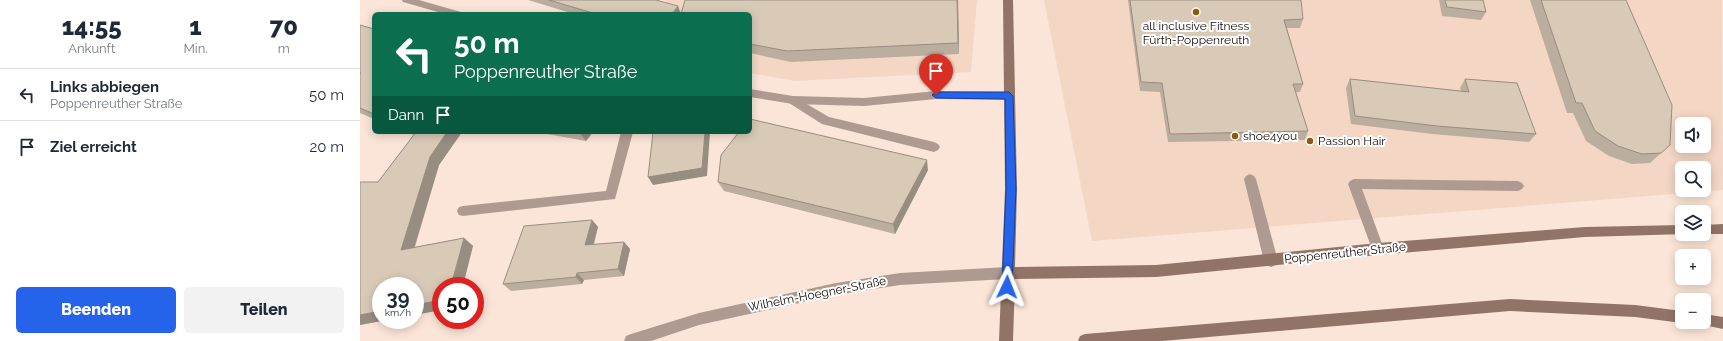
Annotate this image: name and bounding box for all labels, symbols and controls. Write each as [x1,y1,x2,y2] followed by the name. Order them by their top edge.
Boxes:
[1191,7,1201,17] marker: all inclusive Fitness Fürth-Poppenreuth
[62,12,122,41] text: 14:55
[189,12,202,41] text: 1
[270,12,298,41] text: 70
[1143,19,1249,47] place label: all inclusive Fitness Fürth-Poppenreuth
[454,27,520,60] text: 50 m
[388,28,440,80] icon: left
[68,41,115,56] text: Ankunft
[183,41,208,56] text: Min.
[278,41,290,56] text: m
[919,54,953,95] pin
[925,60,947,82] icon: arrive
[454,61,637,82] text: Poppenreuther Straße
[50,78,159,96] text: Links abbiegen
[16,84,38,106] icon: left
[309,86,344,104] text: 50 m
[50,96,182,111] text: Poppenreuther Straße
[432,104,454,126] icon: arrive
[388,106,424,124] text: Dann
[1675,117,1711,329] map controls
[1675,117,1711,153] button: sound
[1243,129,1297,143] place label: shoe4you
[1230,131,1240,141] marker: shoe4you
[1318,134,1386,148] place label: Passion Hair
[16,136,38,158] icon: arrive
[1305,136,1315,146] marker: Passion Hair
[50,138,137,156] text: Ziel erreicht
[309,138,344,156] text: 20 m
[1675,161,1711,197] button: search
[1675,205,1711,241] button: layers
[1284,240,1406,266] street label: Poppenreuther Straße
[1675,249,1711,285] button: +
[986,266,1028,308] position arrow
[747,274,887,314] street label: Wilhelm-Hoegner-Straße
[432,277,484,329] speed limit sign: 50
[387,286,409,310] text: 39
[16,287,176,333] button: Beenden
[184,287,344,333] button: Teilen
[1675,293,1711,329] button: −
[385,307,411,318] text: km/h

